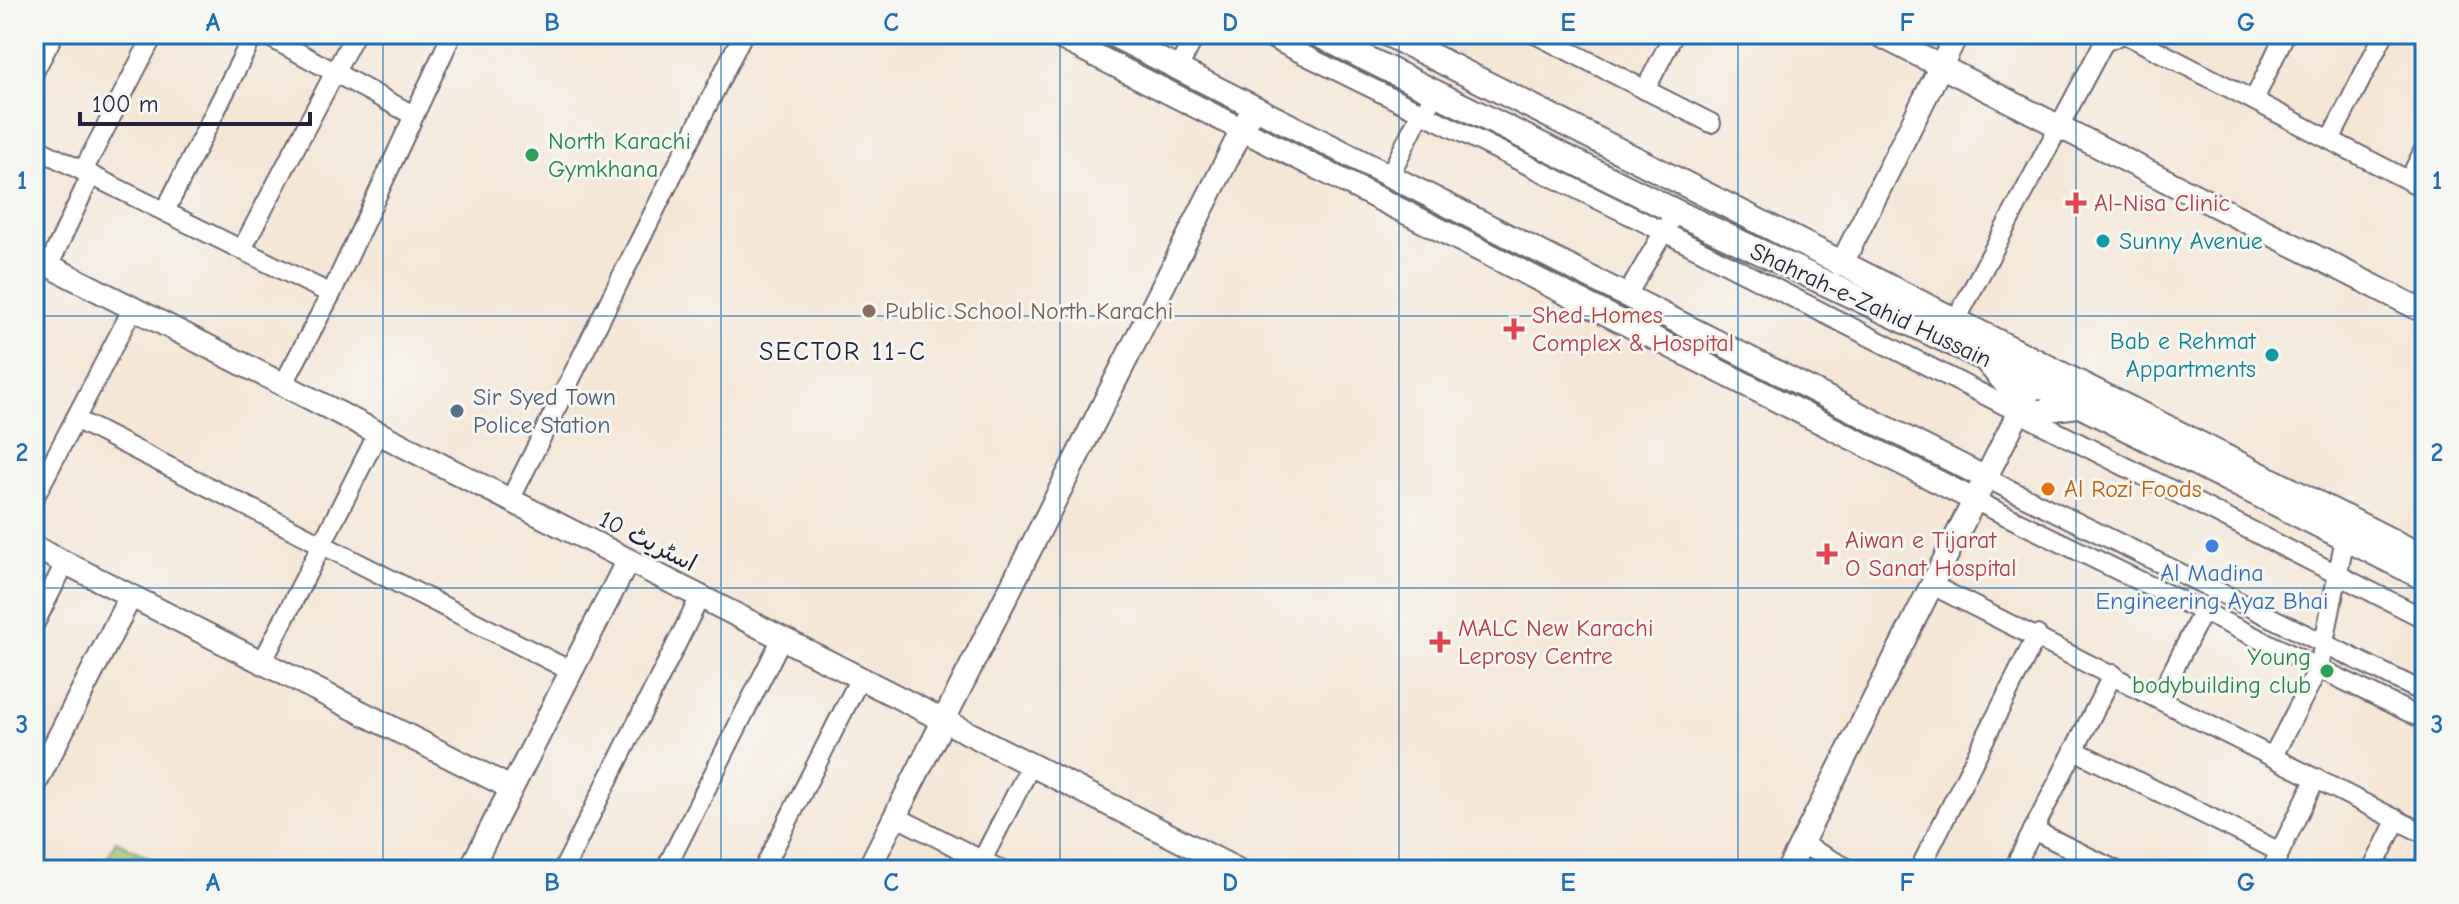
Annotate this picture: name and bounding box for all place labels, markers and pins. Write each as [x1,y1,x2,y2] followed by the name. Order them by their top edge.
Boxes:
[548,127,691,183] place label: North Karachi Gymkhana
[523,146,541,164] marker: North Karachi Gymkhana
[2094,189,2230,217] place label: Al-Nisa Clinic
[2065,192,2087,214] marker: Al-Nisa Clinic
[2119,227,2263,255] place label: Sunny Avenue
[2094,232,2112,250] marker: Sunny Avenue
[885,297,1173,325] place label: Public School North Karachi
[1532,301,1734,357] place label: Shed Homes Complex & Hospital
[860,302,878,320] marker: Public School North Karachi
[1503,318,1525,340] marker: Shed Homes Complex & Hospital
[2110,327,2257,383] place label: Bab e Rehmat Appartments
[2263,346,2281,364] marker: Bab e Rehmat Appartments
[473,383,616,439] place label: Sir Syed Town Police Station
[448,402,466,420] marker: Sir Syed Town Police Station
[2064,475,2202,503] place label: Al Rozi Foods
[2039,480,2057,498] marker: Al Rozi Foods
[1845,526,2016,582] place label: Aiwan e Tijarat O Sanat Hospital
[2203,537,2221,555] marker: Al Madina Engineering Ayaz Bhai
[1816,543,1838,565] marker: Aiwan e Tijarat O Sanat Hospital
[2096,559,2328,615] place label: Al Madina Engineering Ayaz Bhai
[1458,614,1653,670] place label: MALC New Karachi Leprosy Centre
[1429,631,1451,653] marker: MALC New Karachi Leprosy Centre
[2132,643,2311,699] place label: Young bodybuilding club
[2318,662,2336,680] marker: Young bodybuilding club

